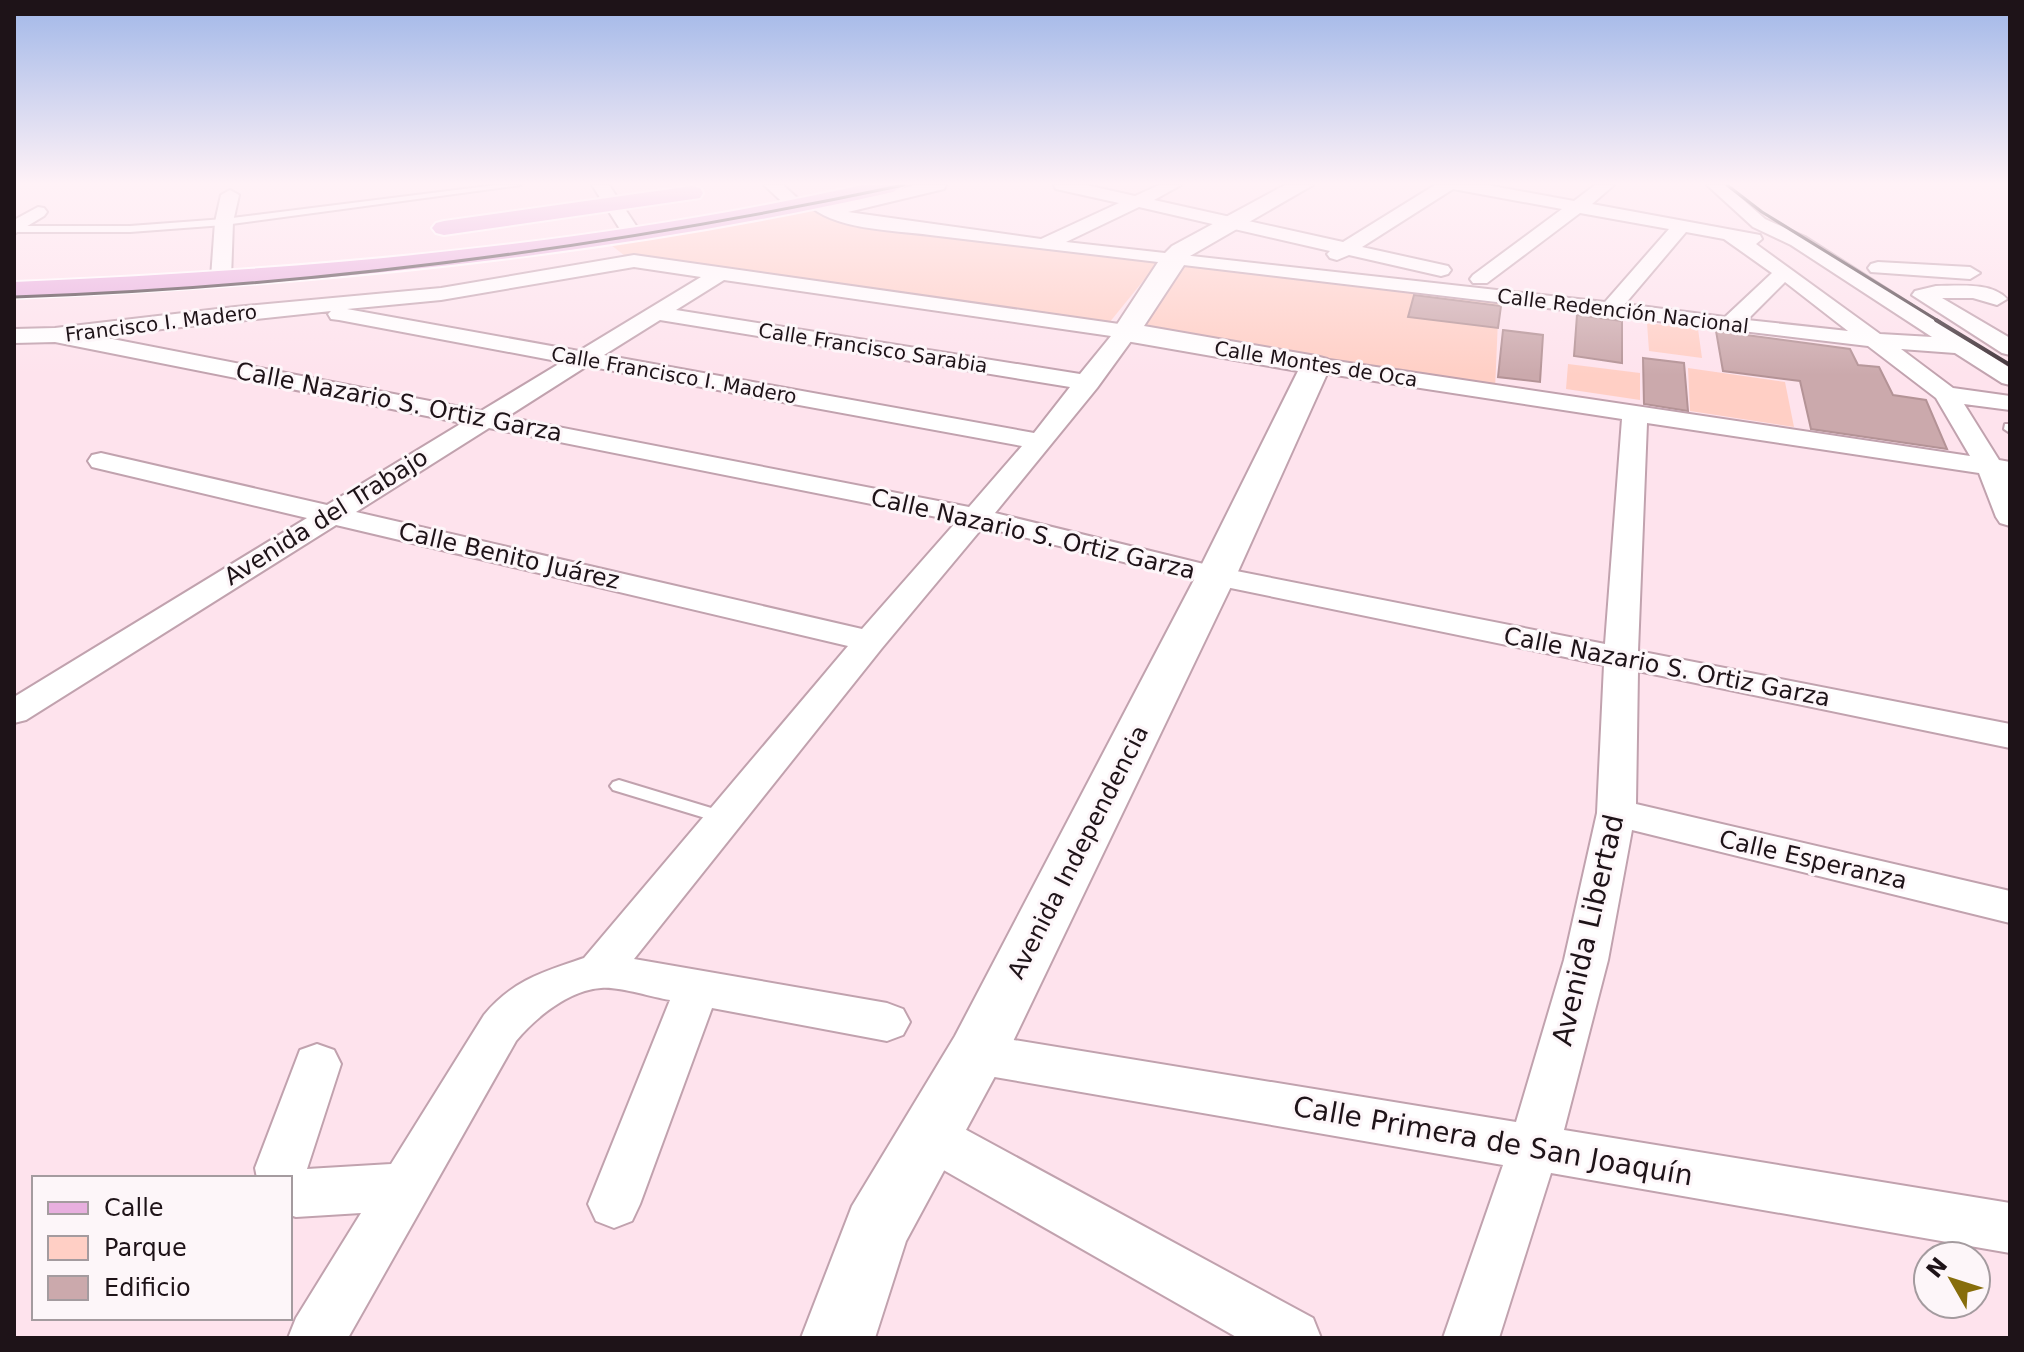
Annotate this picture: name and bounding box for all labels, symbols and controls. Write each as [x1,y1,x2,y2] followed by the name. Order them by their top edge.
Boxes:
[1496,284,1750,338] street label: Calle Redención Nacional
[64,299,258,347] street label: Francisco I. Madero
[757,318,989,378] street label: Calle Francisco Sarabia
[1213,336,1419,392] street label: Calle Montes de Oca
[549,342,799,408] street label: Calle Francisco I. Madero
[233,357,565,447] street label: Calle Nazario S. Ortiz Garza
[219,443,433,591] street label: Avenida del Trabajo
[868,483,1198,585] street label: Calle Nazario S. Ortiz Garza
[396,517,622,595] street label: Calle Benito Juárez
[1501,622,1833,712] street label: Calle Nazario S. Ortiz Garza
[1002,721,1154,983] street label: Avenida Independencia
[1545,811,1631,1049] street label: Avenida Libertad
[1716,825,1910,895] street label: Calle Esperanza
[1291,1090,1695,1192] street label: Calle Primera de San Joaquín
[32,1176,292,1320] legend
[104,1194,164,1222] text: Calle
[104,1234,187,1262] text: Parque
[1912,1240,1992,1320] north arrow
[1921,1253,1952,1283] text: N
[104,1274,191,1302] text: Edificio

